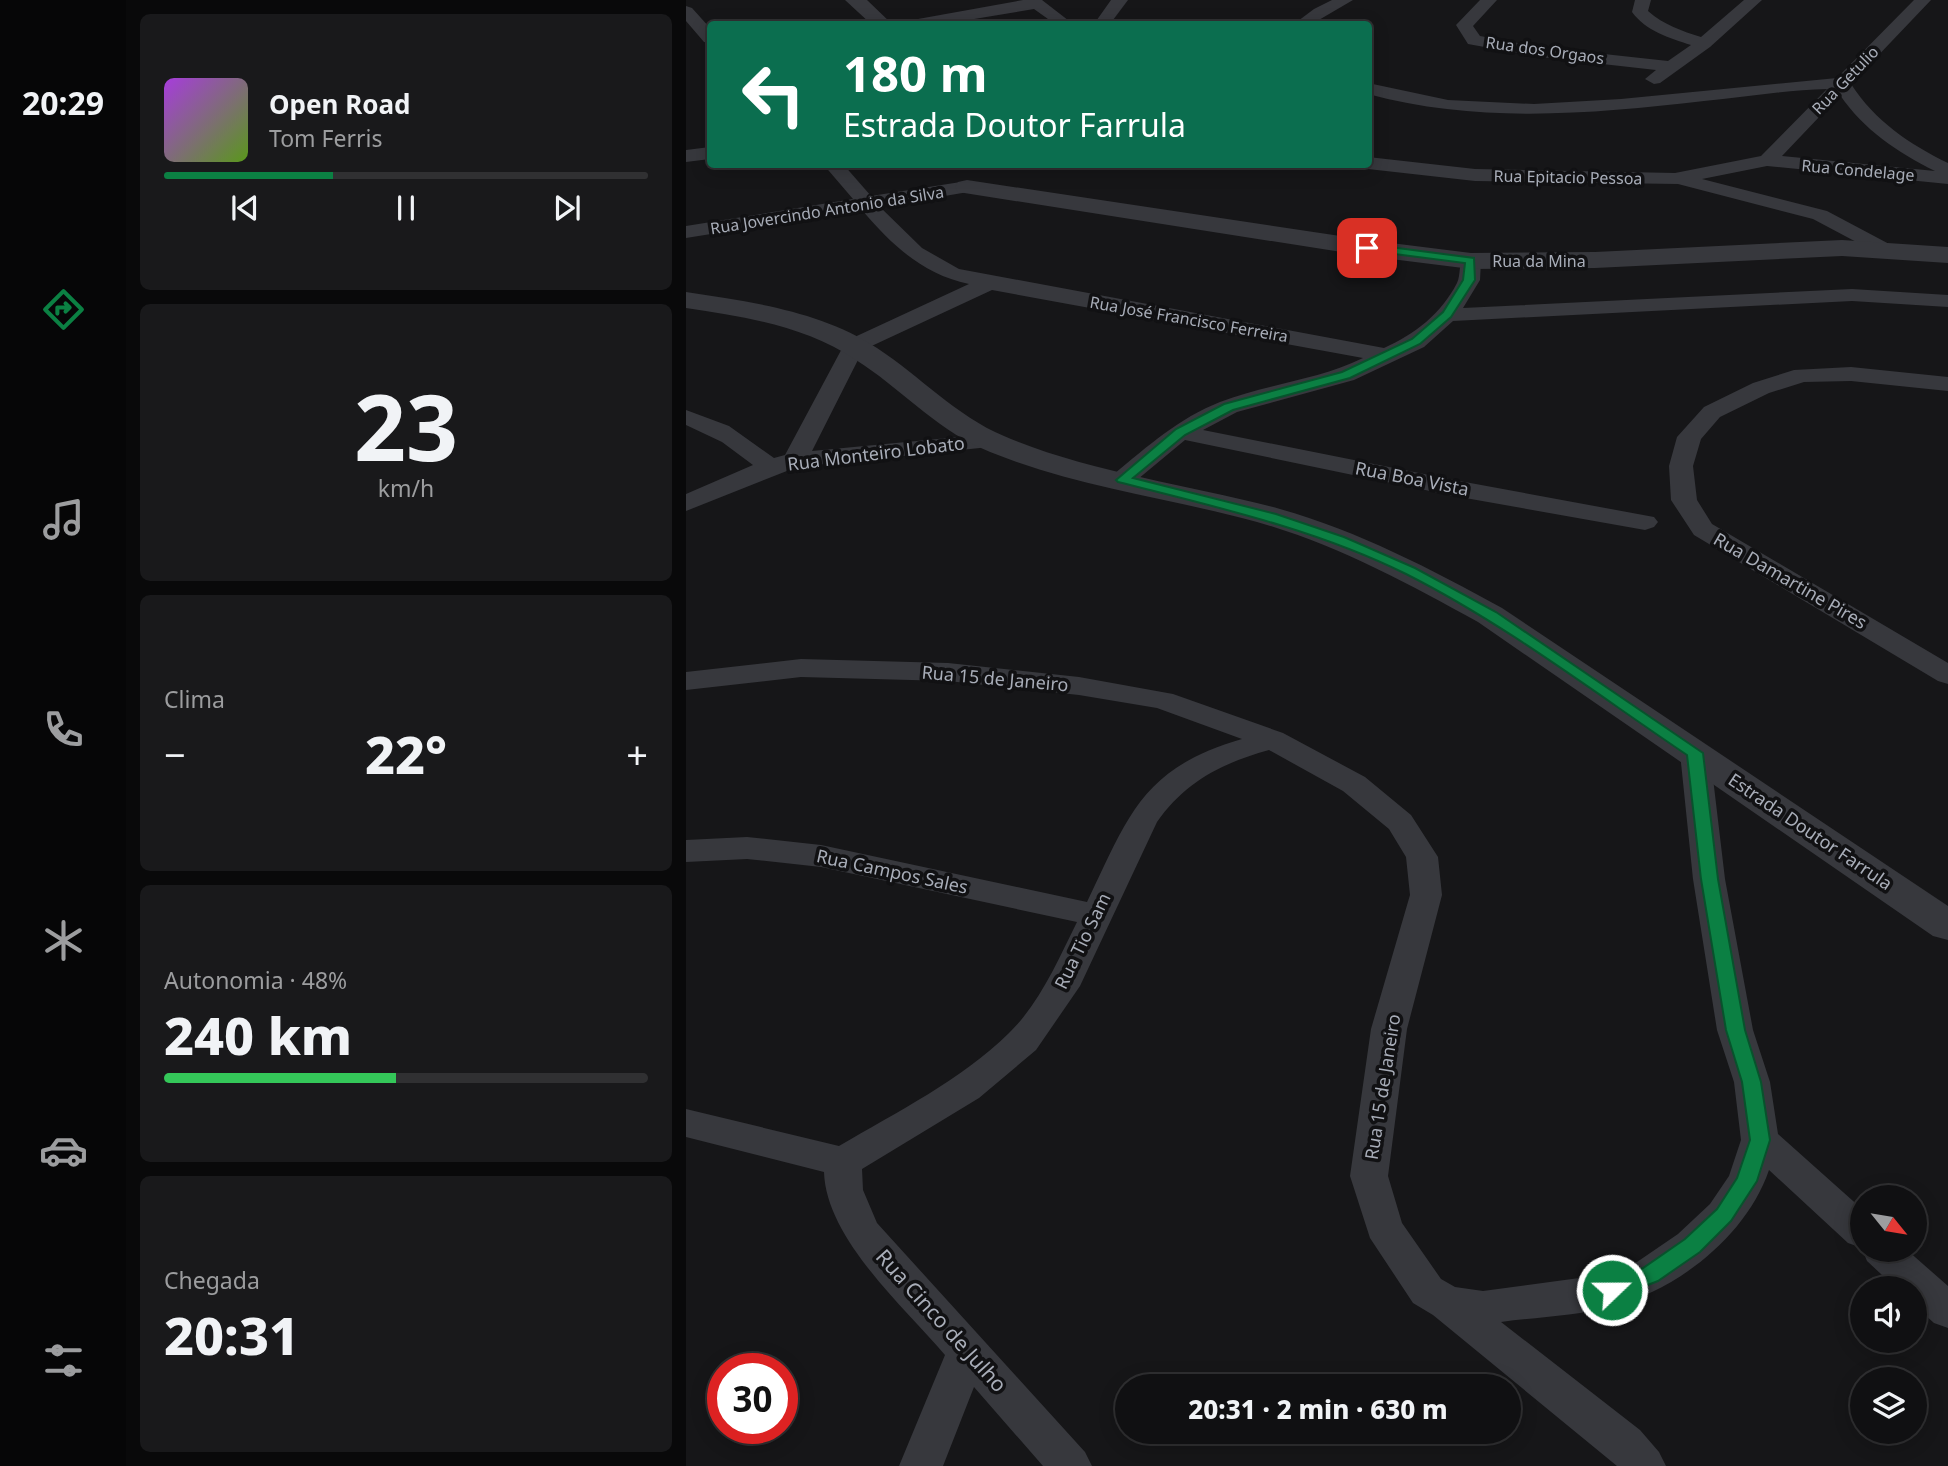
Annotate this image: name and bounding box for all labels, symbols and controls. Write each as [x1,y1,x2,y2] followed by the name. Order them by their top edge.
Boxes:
[1484,31,1606,69] street label: Rua dos Orgaos
[843,40,988,106] text: 180 m
[1807,41,1883,119] street label: Rua Getulio
[728,49,819,140] icon: left
[22,81,104,124] text: 20:29
[269,86,411,122] text: Open Road
[843,103,1186,146] text: Estrada Doutor Farrula
[269,122,382,154] text: Tom Ferris
[1801,154,1915,186] street label: Rua Condelage
[1493,165,1643,189] street label: Rua Epitacio Pessoa
[709,181,945,239] street label: Rua Jovercindo Antonio da Silva
[226,189,264,227] icon: previous
[387,189,425,227] icon: pause
[548,189,586,227] icon: next
[1337,218,1397,278] pin
[1348,229,1386,267] icon: arrive
[1492,250,1586,272] street label: Rua da Mina
[39,285,88,334] icon: directions
[1088,291,1290,347] street label: Rua José Francisco Ferreira
[354,364,458,488] text: 23
[786,430,966,476] street label: Rua Monteiro Lobato
[1353,455,1471,501] street label: Rua Boa Vista
[378,472,434,504] text: km/h
[39,495,88,544] icon: music
[1710,526,1871,634] street label: Rua Damartine Pires
[921,660,1069,696] street label: Rua 15 de Janeiro
[164,683,225,715] text: Clima
[39,705,88,754] icon: phone
[365,718,447,789] text: 22°
[164,728,186,780] text: −
[626,728,648,780] text: +
[1724,767,1897,895] street label: Estrada Doutor Farrula
[814,843,970,899] street label: Rua Campos Sales
[1048,889,1116,993] street label: Rua Tio Sam
[39,916,88,965] icon: climate
[164,964,347,996] text: Autonomia · 48%
[164,999,352,1070] text: 240 km
[1359,1012,1405,1161] street label: Rua 15 de Janeiro
[39,1126,88,1175] icon: car
[1850,1185,1927,1262] north arrow
[1850,1185,1927,1444] map controls
[870,1243,1013,1398] street label: Rua Cinco de Julho
[1575,1253,1649,1327] position arrow
[164,1264,260,1296] text: Chegada
[1850,1276,1927,1353] button: sound
[164,1299,299,1370] text: 20:31
[39,1336,88,1385] icon: filters
[707,1353,798,1444] speed limit sign: 30
[1850,1367,1927,1444] button: layers
[1188,1391,1448,1427] text: 20:31 · 2 min · 630 m

